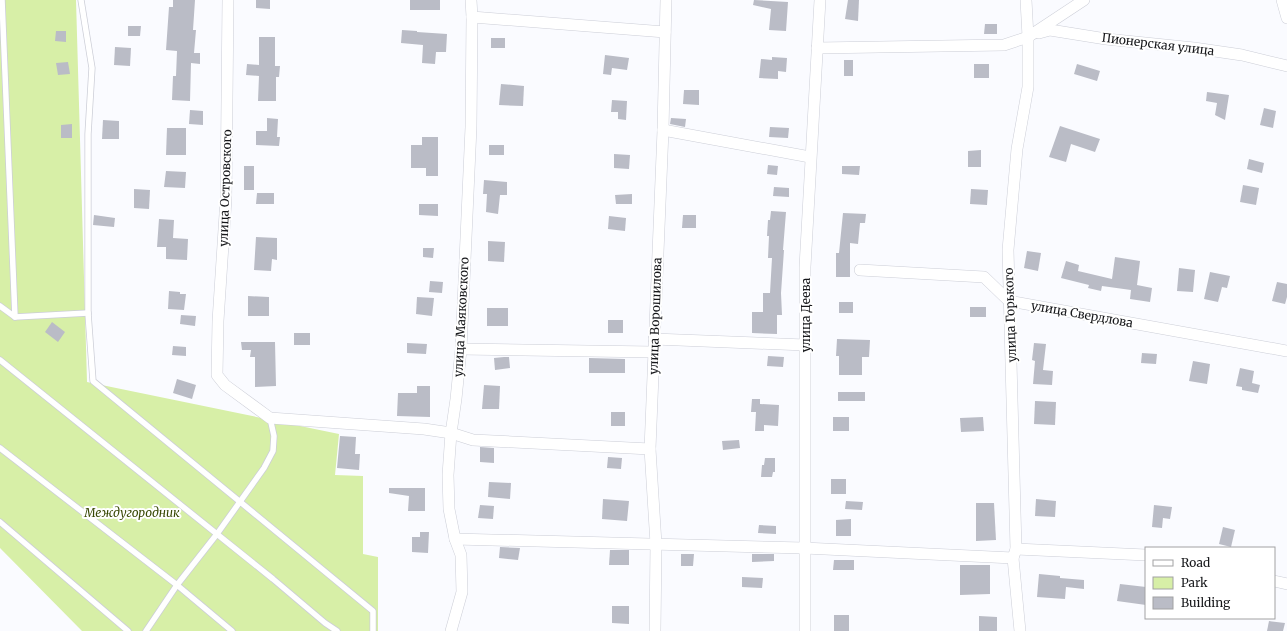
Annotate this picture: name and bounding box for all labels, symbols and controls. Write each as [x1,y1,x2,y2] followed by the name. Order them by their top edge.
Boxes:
[1101,30,1216,58] street label: Пионерская улица
[215,129,235,247] street label: улица Островского
[450,257,472,377] street label: улица Маяковского
[645,257,665,375] street label: улица Ворошилова
[1001,267,1019,363] street label: улица Горького
[798,277,813,352] street label: улица Деева
[1030,298,1135,330] street label: улица Свердлова
[83,505,180,520] park label: Междугородник
[1145,547,1275,619] legend
[1181,555,1210,570] text: Road
[1181,575,1208,590] text: Park
[1181,595,1231,610] text: Building

